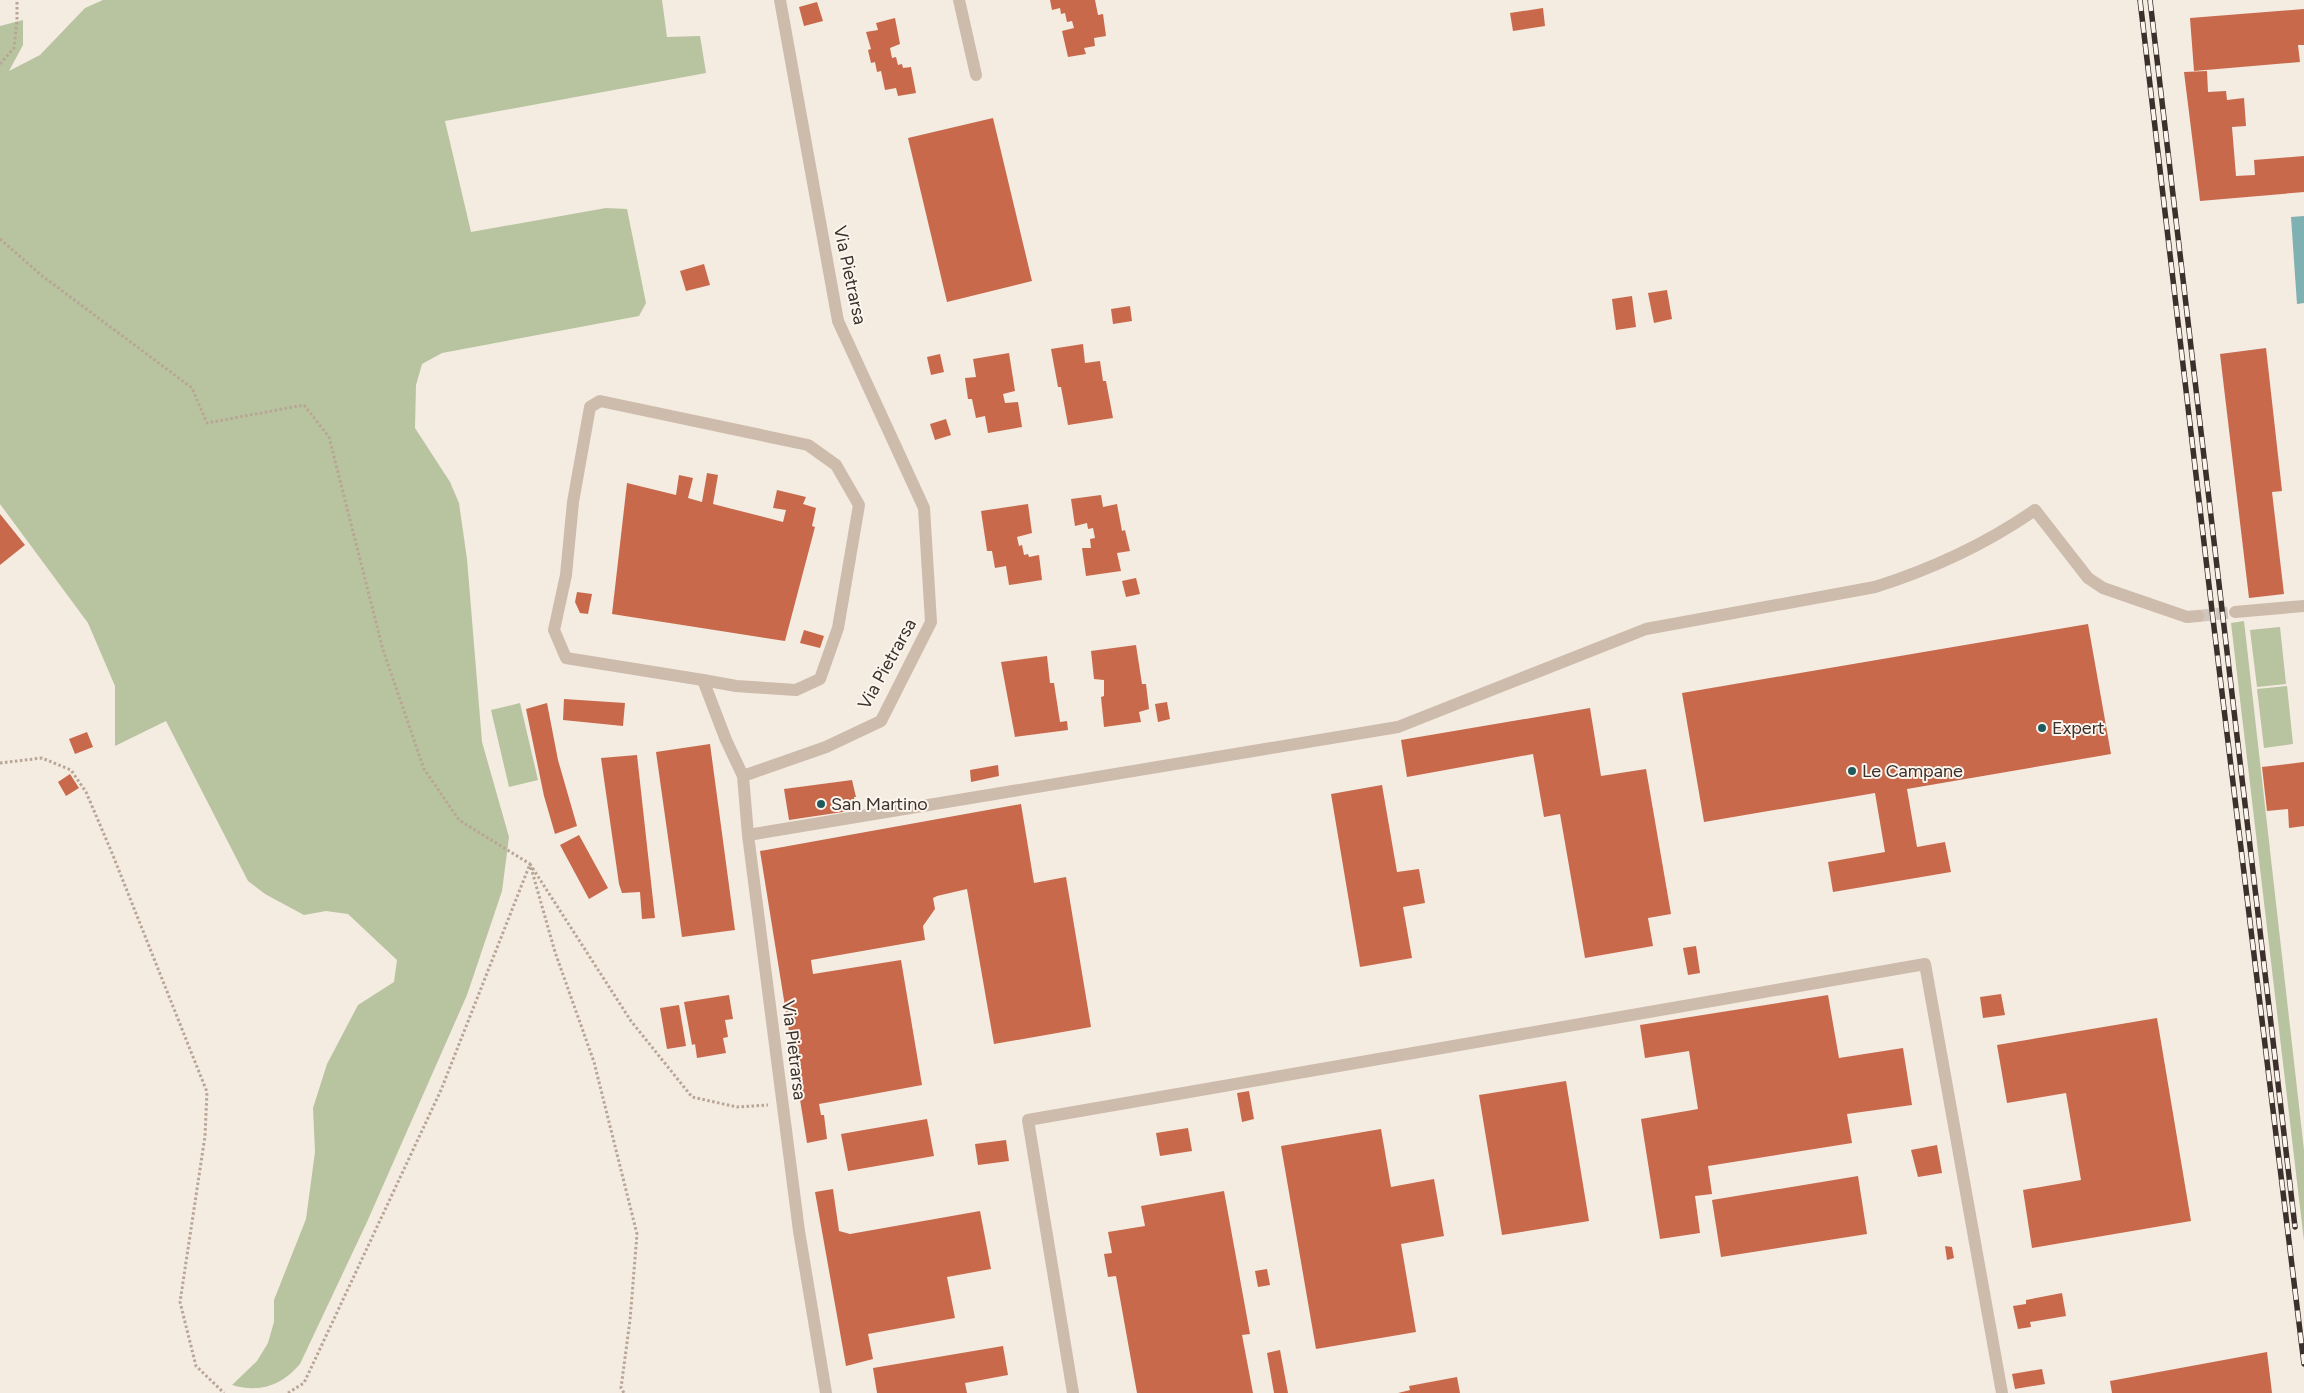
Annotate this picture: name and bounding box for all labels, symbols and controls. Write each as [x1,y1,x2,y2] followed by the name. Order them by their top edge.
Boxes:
[829,224,871,326] street label: Via Pietrarsa
[853,615,921,713] street label: Via Pietrarsa
[2052,717,2105,739] place label: Expert
[2036,722,2048,734] marker: Expert
[1862,760,1963,782] place label: Le Campane
[1846,765,1858,777] marker: Le Campane
[831,793,928,815] place label: San Martino
[815,798,827,810] marker: San Martino
[777,999,811,1101] street label: Via Pietrarsa

